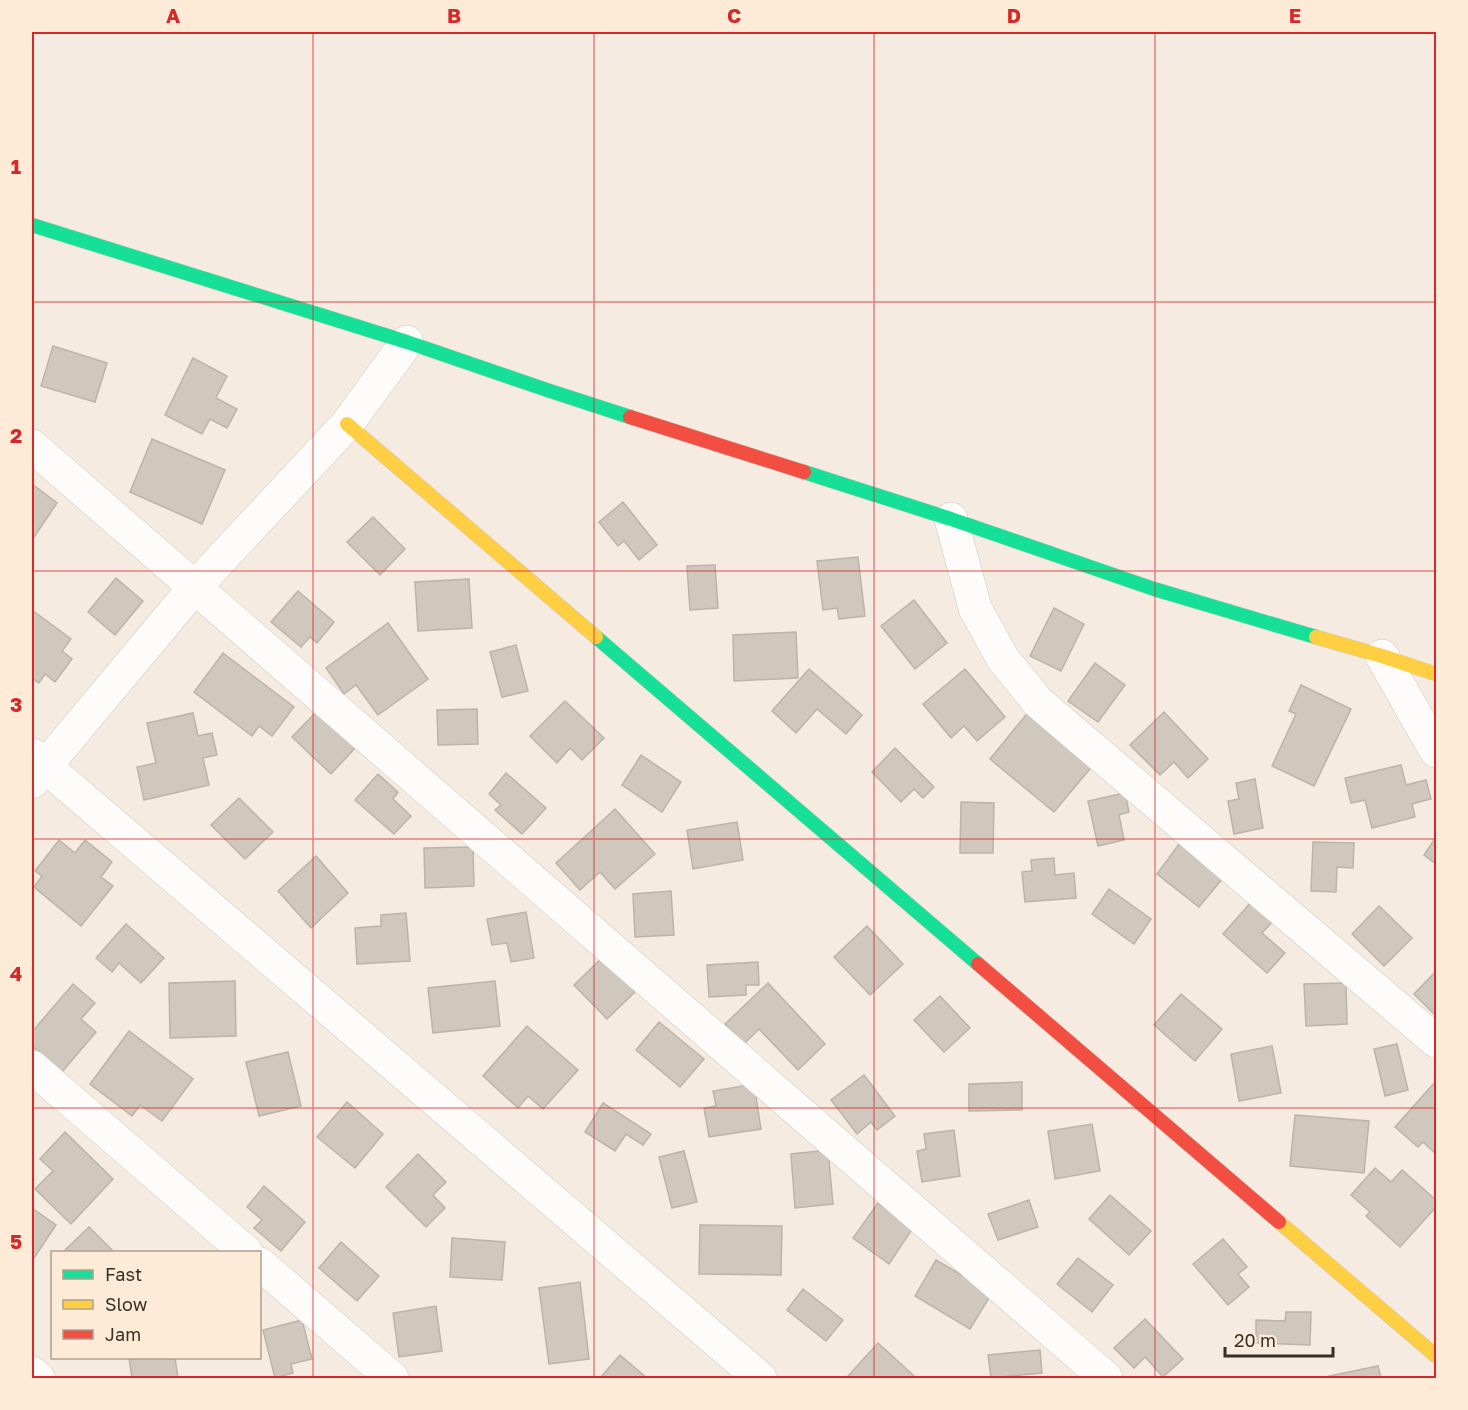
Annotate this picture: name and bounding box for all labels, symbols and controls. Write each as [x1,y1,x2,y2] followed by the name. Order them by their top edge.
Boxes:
[166,3,180,27] text: A
[447,3,461,27] text: B
[727,3,741,27] text: C
[1007,3,1021,27] text: D
[1289,3,1301,27] text: E
[11,154,21,178] text: 1
[10,423,22,447] text: 2
[10,692,22,716] text: 3
[10,961,22,985] text: 4
[10,1229,22,1253] text: 5
[51,1251,261,1359] legend
[105,1263,142,1285] text: Fast
[105,1293,148,1315] text: Slow
[1225,1320,1333,1358] scale bar
[105,1323,141,1345] text: Jam
[1234,1329,1276,1351] text: 20 m

